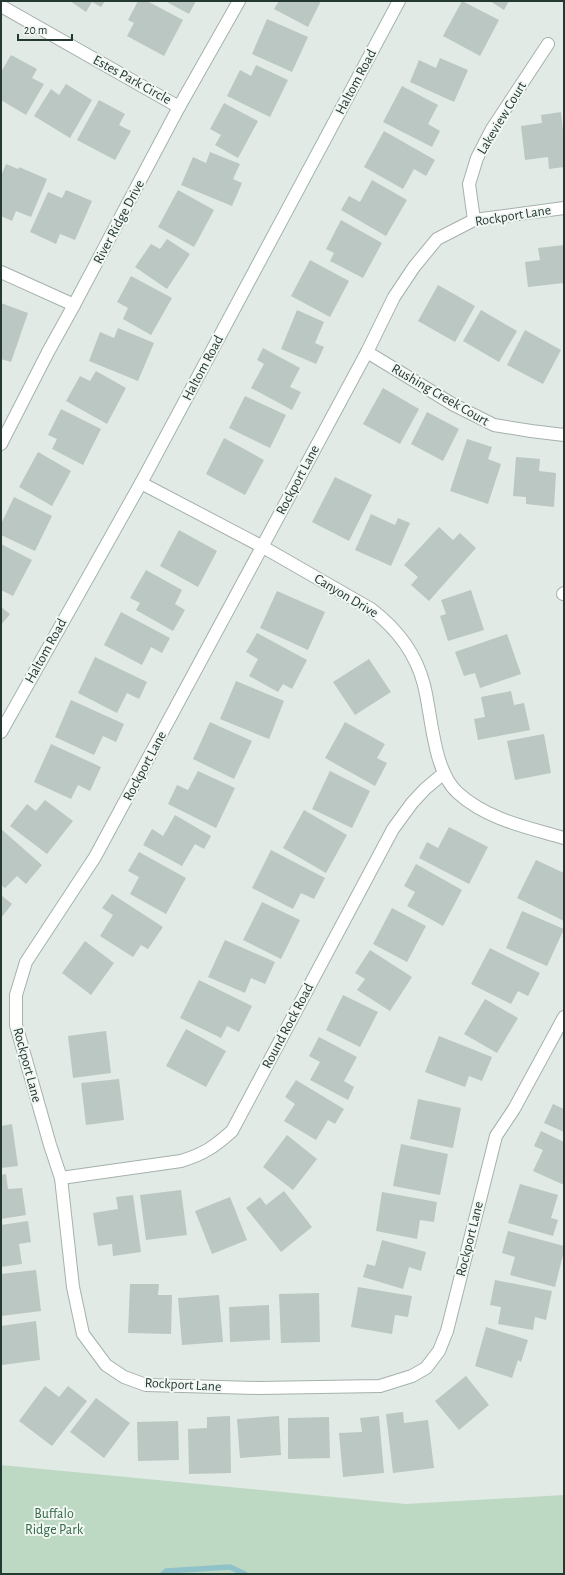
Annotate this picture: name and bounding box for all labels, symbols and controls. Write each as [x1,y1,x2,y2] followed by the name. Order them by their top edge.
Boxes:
[18,16,72,42] scale bar
[24,24,47,36] text: 20 m
[333,47,379,117] street label: Haltom Road
[91,53,173,107] street label: Estes Park Circle
[475,79,529,157] street label: Lakeview Court
[91,178,147,266] street label: River Ridge Drive
[474,203,552,229] street label: Rockport Lane
[180,333,226,403] street label: Haltom Road
[389,361,492,429] street label: Rushing Creek Court
[274,443,322,517] street label: Rockport Lane
[312,572,380,620] street label: Canyon Drive
[23,616,69,686] street label: Haltom Road
[121,729,169,803] street label: Rockport Lane
[260,981,316,1071] street label: Round Rock Road
[10,1026,44,1104] street label: Rockport Lane
[454,1200,486,1278] street label: Rockport Lane
[144,1376,222,1394] street label: Rockport Lane
[25,1507,84,1537] park label: Buffalo Ridge Park

